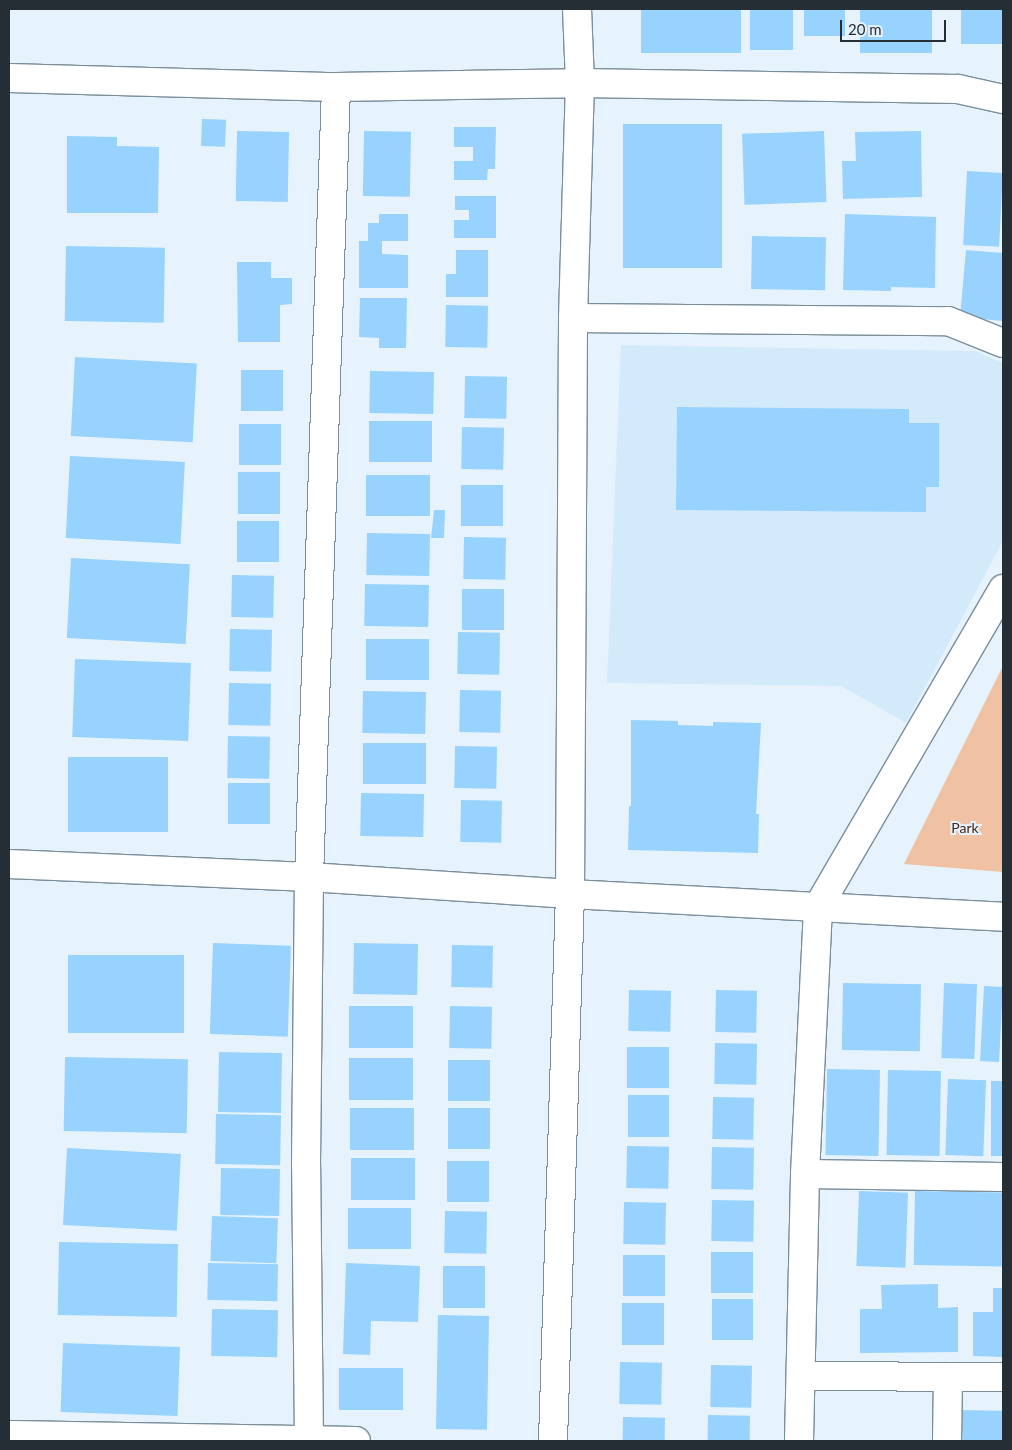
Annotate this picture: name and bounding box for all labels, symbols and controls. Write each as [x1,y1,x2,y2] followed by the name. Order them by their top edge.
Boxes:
[842,10,948,42] scale bar
[848,20,882,38] text: 20 m
[951,820,979,836] park label: Park

